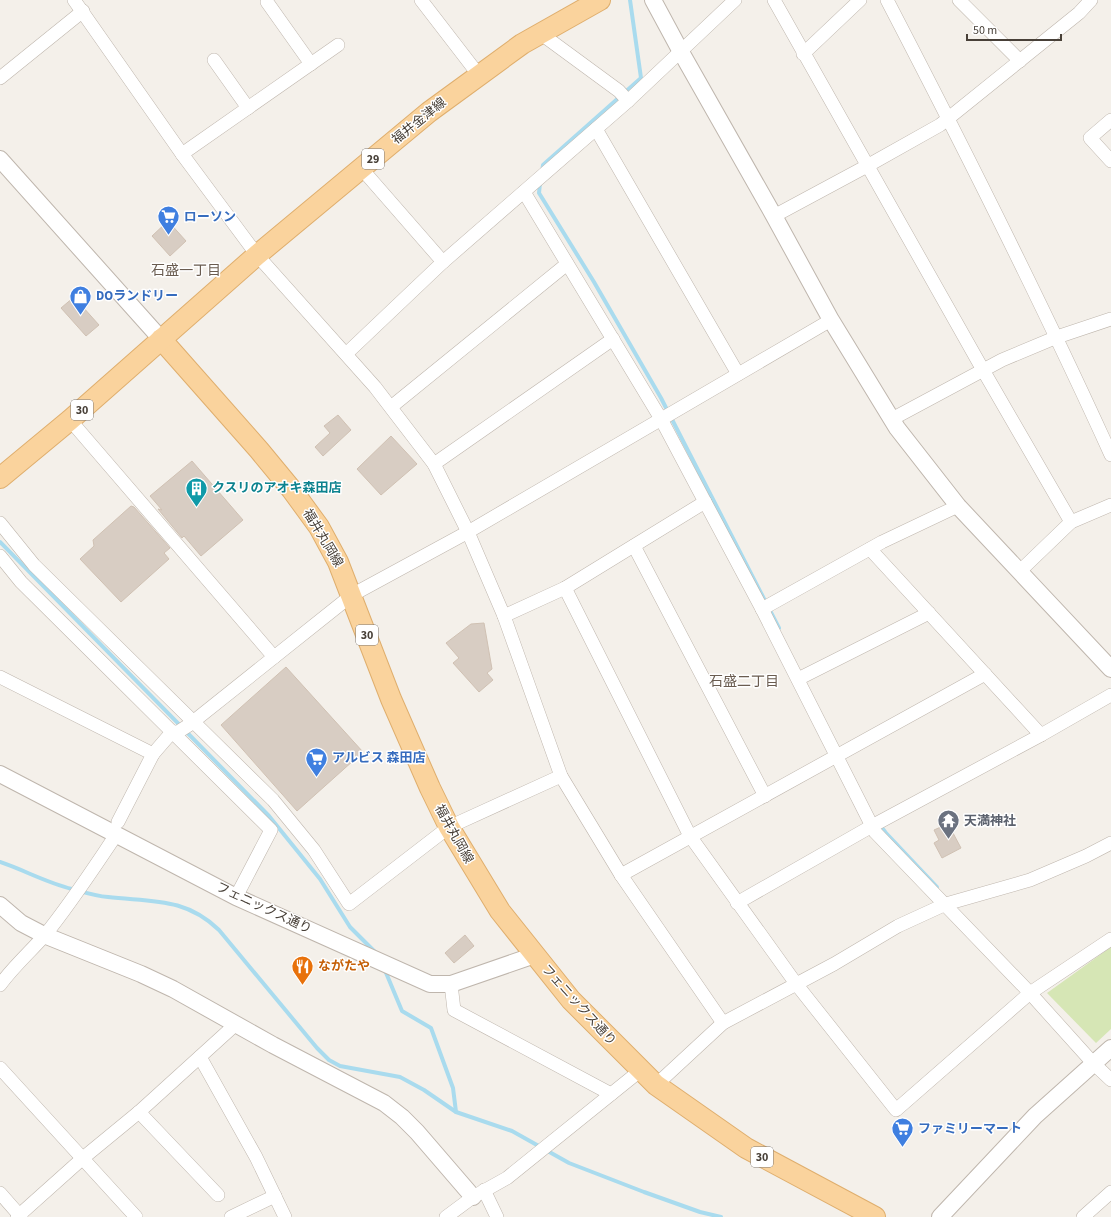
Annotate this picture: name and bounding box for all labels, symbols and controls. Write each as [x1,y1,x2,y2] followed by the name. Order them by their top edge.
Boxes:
[967,16,1061,42] scale bar
[973,22,997,39] text: 50 m
[388,94,450,148] street label: 福井金津線
[362,149,384,169] road number: 29
[155,204,181,237] supermarket icon: ローソン
[184,208,236,226] place label: ローソン
[151,261,221,281] district label: 石盛一丁目
[67,283,93,316] shop icon: DOランドリー
[96,287,178,305] place label: DOランドリー
[71,400,93,420] road number: 30
[184,475,210,508] building icon: クスリのアオキ森田店
[212,479,342,497] place label: クスリのアオキ森田店
[299,506,347,570] street label: 福井丸岡線
[356,625,378,645] road number: 30
[709,672,779,692] district label: 石盛二丁目
[303,745,329,778] supermarket icon: アルビス 森田店
[332,749,425,767] place label: アルビス 森田店
[430,801,478,867] street label: 福井丸岡線
[936,808,962,841] temple icon: 天満神社
[964,812,1016,830] place label: 天満神社
[213,878,315,938] street label: フェニックス通り
[289,953,315,986] restaurant icon: ながたや
[318,957,370,975] place label: ながたや
[538,960,620,1050] street label: フェニックス通り
[890,1116,916,1149] supermarket icon: ファミリーマート
[918,1120,1022,1138] place label: ファミリーマート
[751,1147,773,1167] road number: 30

